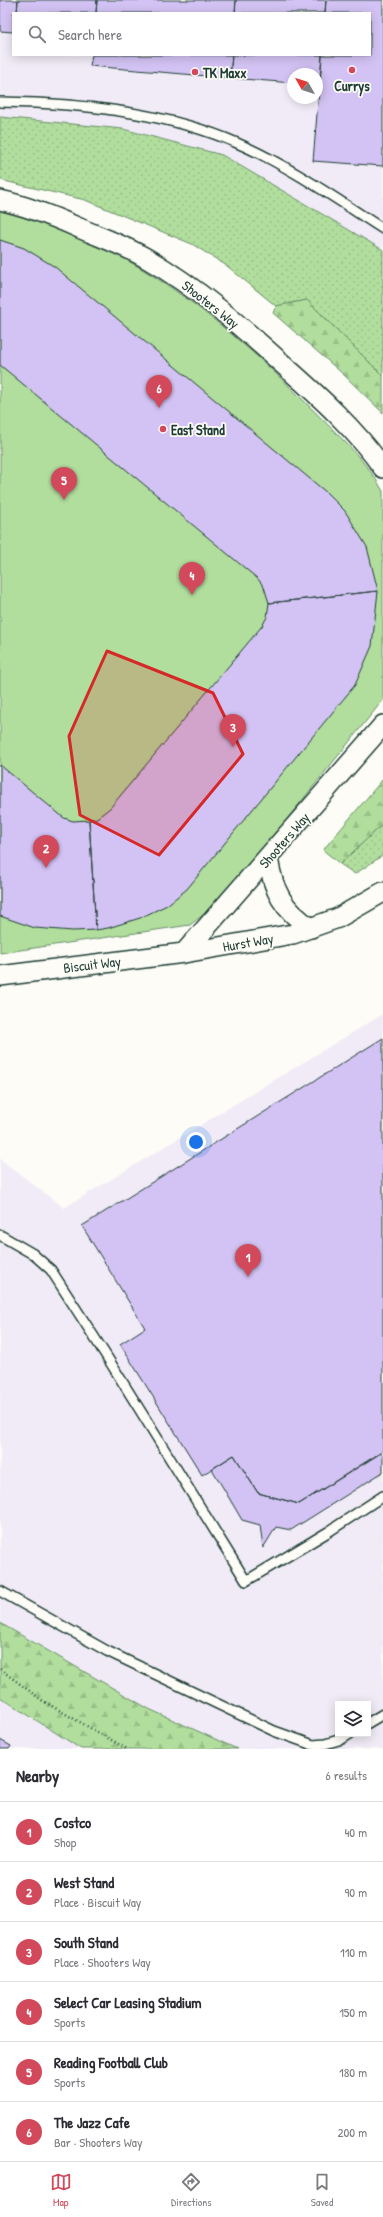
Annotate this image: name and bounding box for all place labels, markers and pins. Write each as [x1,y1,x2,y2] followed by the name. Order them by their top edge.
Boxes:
[202,63,246,82] place label: TK Maxx
[347,65,357,75] marker: Currys
[190,67,200,77] marker: TK Maxx
[334,76,370,97] place label: Currys
[146,375,172,408] pin: 6
[171,420,225,439] place label: East Stand
[158,424,168,434] marker: East Stand
[51,467,77,500] pin: 5
[179,562,205,595] pin: 4
[220,714,246,747] pin: 3
[33,835,59,868] pin: 2
[235,1244,261,1277] pin: 1

